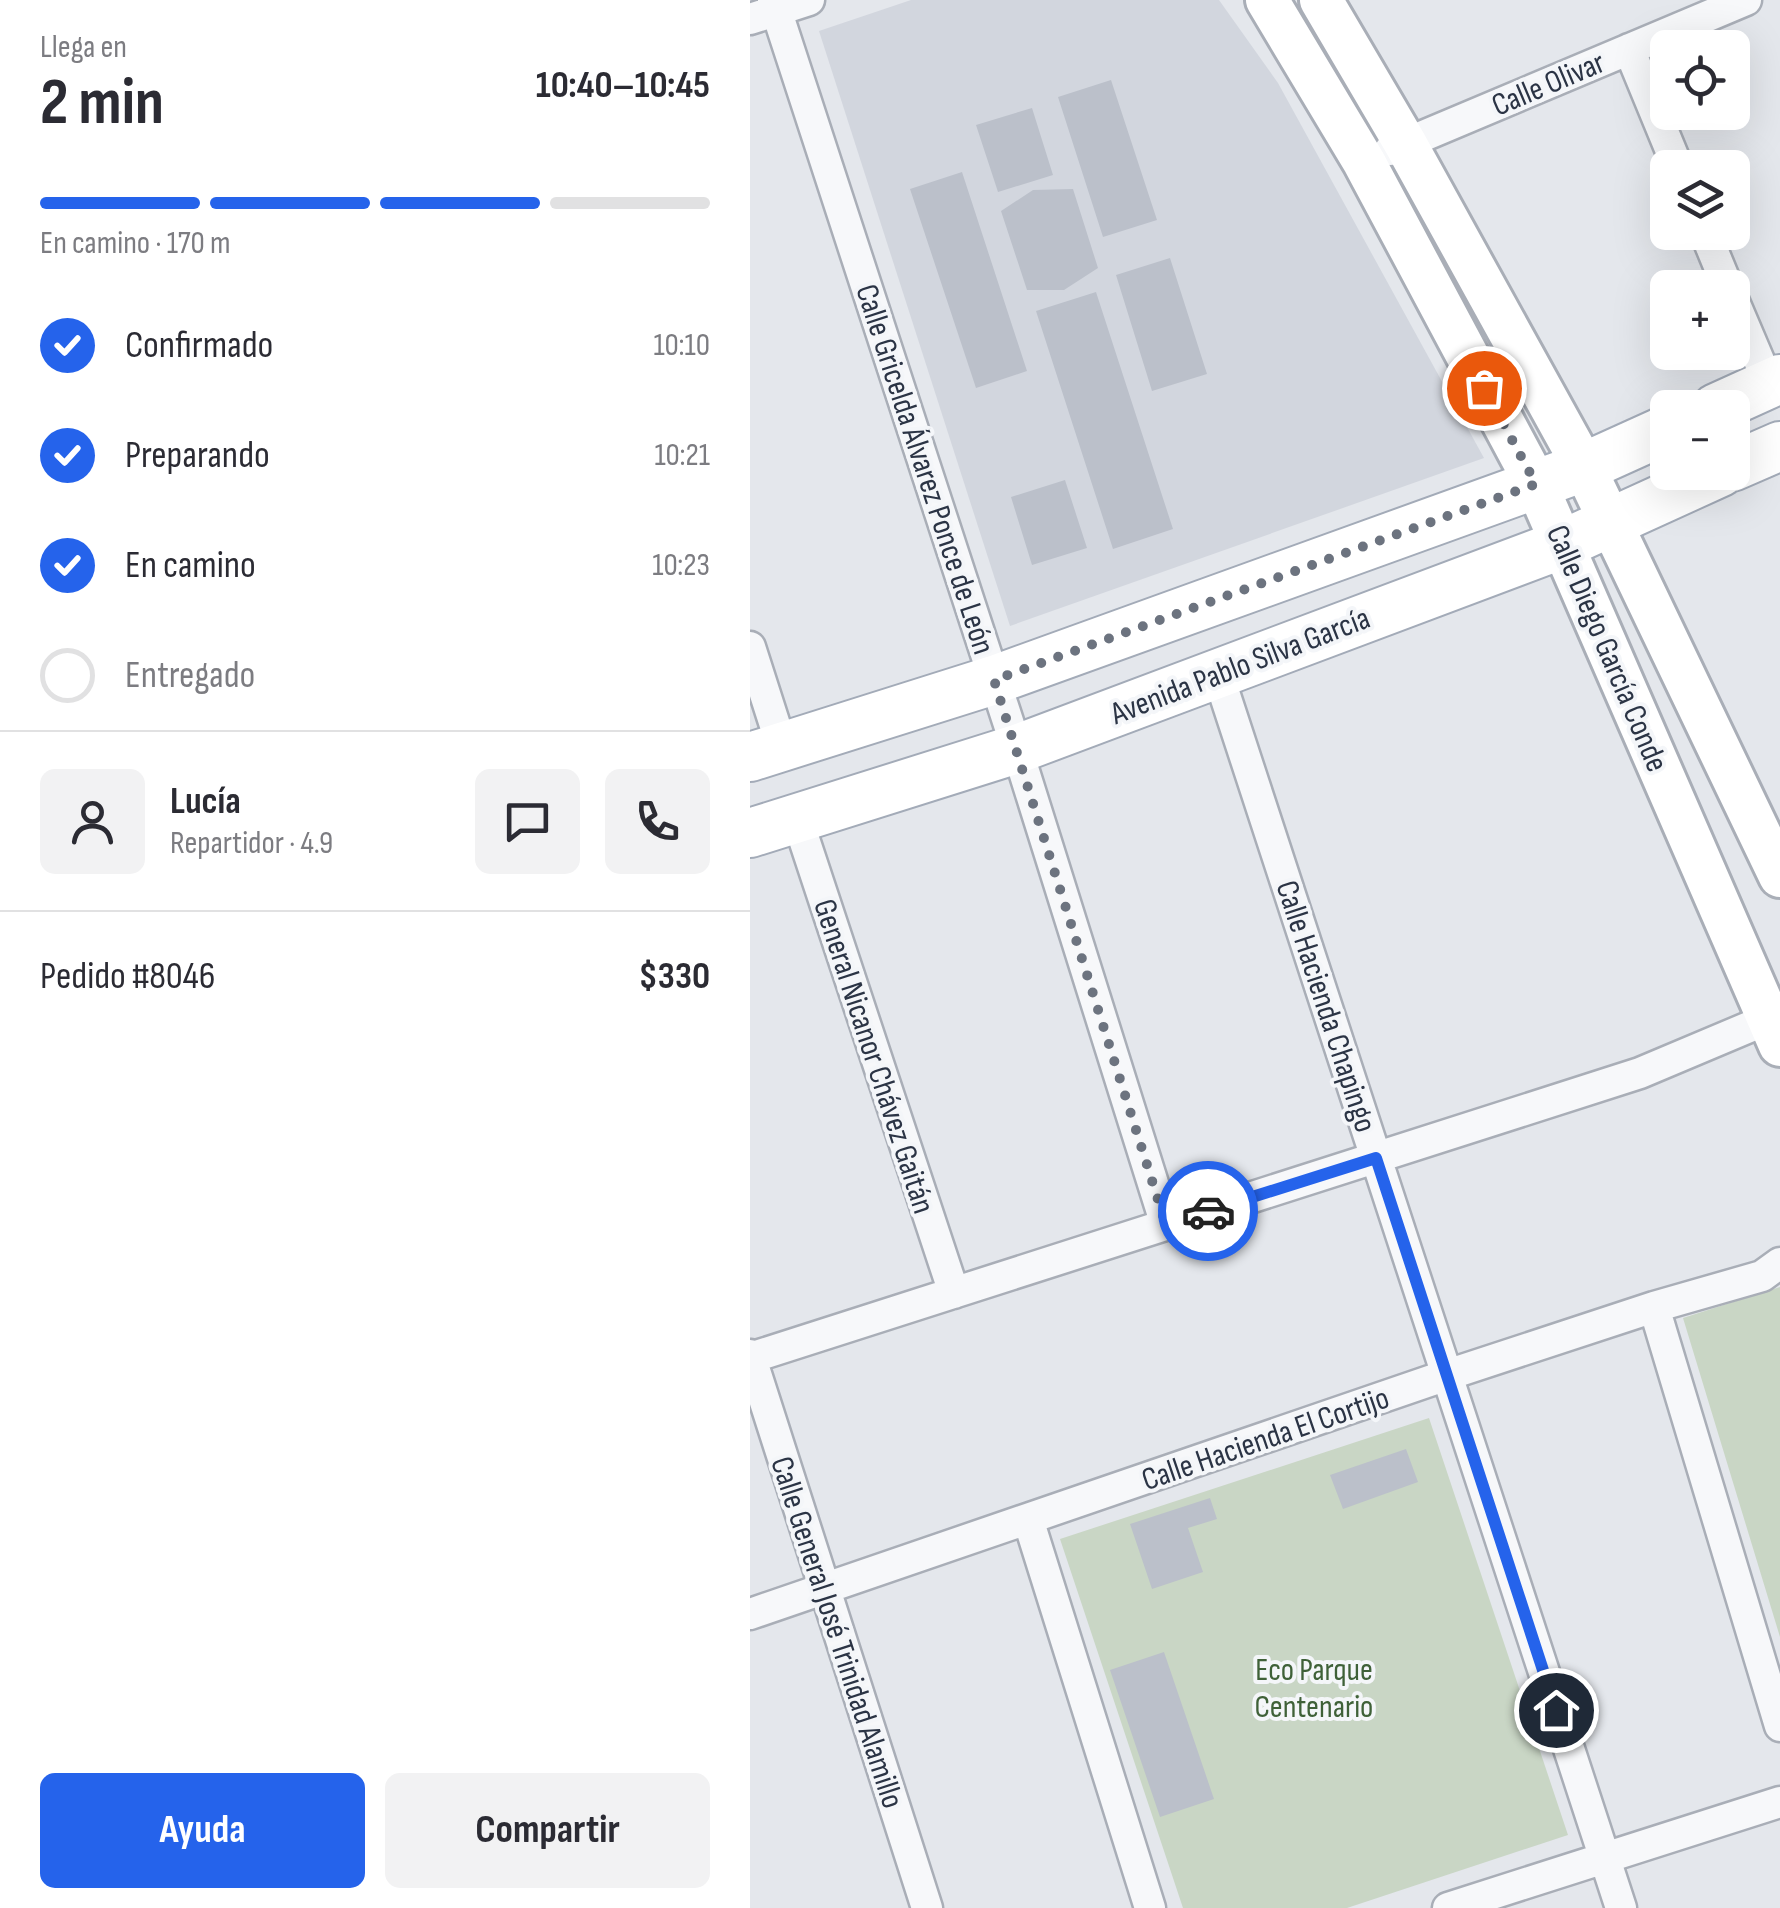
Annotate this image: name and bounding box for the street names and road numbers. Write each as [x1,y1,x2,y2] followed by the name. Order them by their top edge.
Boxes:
[1486,43,1611,126] street label: Calle Olivar
[846,280,1003,659] street label: Calle Gricelda Álvarez Ponce de León
[1537,519,1676,778] street label: Calle Diego García Conde
[1104,599,1376,734] street label: Avenida Pablo Silva García
[1267,876,1385,1137] street label: Calle Hacienda Chapingo
[804,894,943,1219] street label: General Nicanor Chávez Gaitán
[1137,1379,1394,1500] street label: Calle Hacienda El Cortijo
[761,1452,912,1813] street label: Calle General José Trinidad Alamillo

